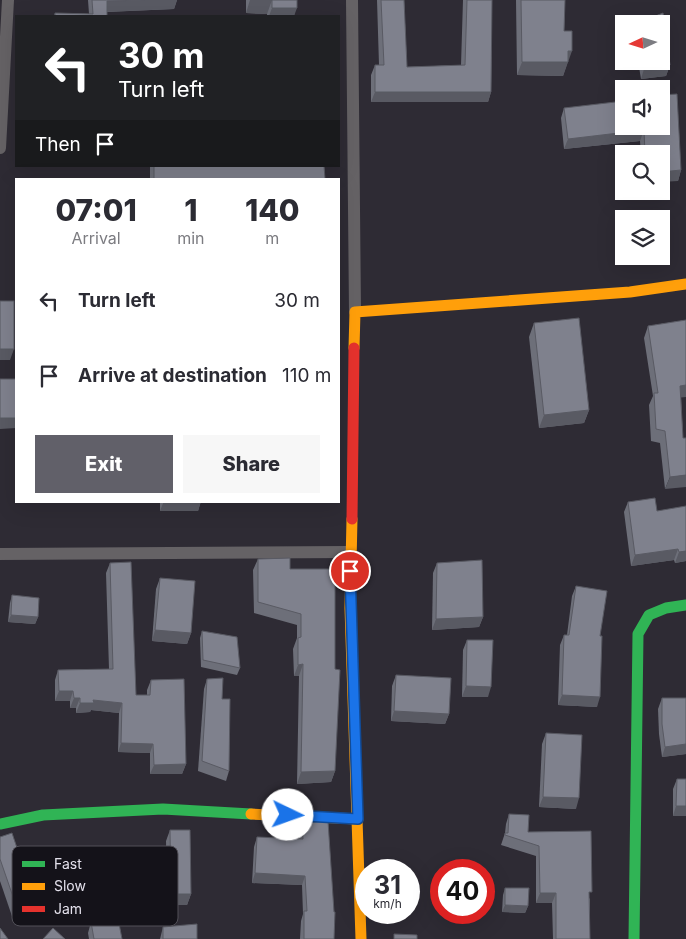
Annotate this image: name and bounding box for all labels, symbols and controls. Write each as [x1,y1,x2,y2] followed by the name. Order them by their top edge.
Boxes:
[615,15,670,70] north arrow
[615,15,670,265] map controls
[118,34,204,76] text: 30 m
[35,35,100,100] icon: left
[118,76,204,102] text: Turn left
[615,80,670,135] button: sound
[91,130,119,158] icon: arrive
[35,133,81,156] text: Then
[615,145,670,200] button: search
[55,192,137,228] text: 07:01
[184,192,197,228] text: 1
[245,192,300,228] text: 140
[615,210,670,265] button: layers
[71,228,121,248] text: Arrival
[177,228,205,248] text: min
[265,228,279,248] text: m
[35,287,63,315] icon: left
[78,289,156,312] text: Turn left
[274,289,320,312] text: 30 m
[35,362,63,390] icon: arrive
[78,364,267,387] text: Arrive at destination
[282,364,331,387] text: 110 m
[35,435,173,493] button: Exit
[183,435,320,493] button: Share
[329,550,371,592] pin
[336,557,364,585] icon: arrive
[261,788,313,840] position arrow
[12,846,178,926] legend
[54,855,82,872] text: Fast
[430,859,495,924] speed limit sign: 40
[374,870,401,900] text: 31
[54,877,86,894] text: Slow
[373,896,402,911] text: km/h
[54,900,82,917] text: Jam

